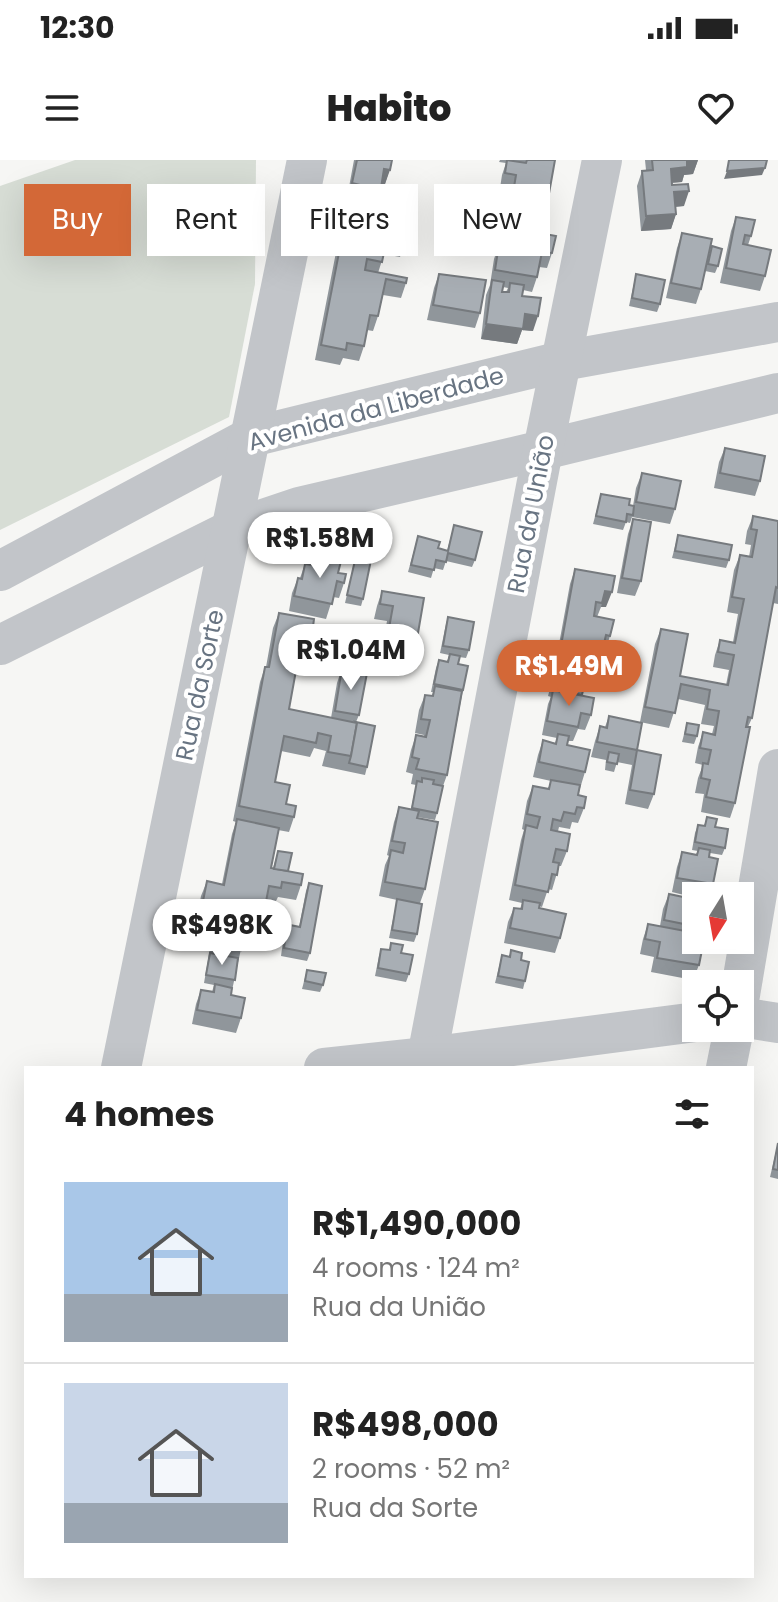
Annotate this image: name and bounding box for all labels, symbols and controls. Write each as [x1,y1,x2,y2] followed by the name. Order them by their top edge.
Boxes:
[40,6,115,49] text: 12:30
[327,83,451,134] text: Habito
[40,86,84,130] icon: menu
[694,86,738,130] icon: heart
[24,184,131,256] chip: Buy
[147,184,265,256] chip: Rent
[281,184,418,256] chip: Filters
[434,184,550,256] chip: New
[244,358,507,459] street label: Avenida da Liberdade
[499,432,562,596] street label: Rua da União
[246,512,394,580] pin: R$1.58M
[266,520,374,556] text: R$1.58M
[167,606,232,763] street label: Rua da Sorte
[277,624,425,692] pin: R$1.04M
[296,632,406,668] text: R$1.04M
[495,640,643,708] pin: R$1.49M
[515,648,623,684] text: R$1.49M
[682,882,754,954] north arrow
[682,882,754,1042] map controls
[157,899,287,967] pin: R$498K
[171,907,273,943] text: R$498K
[682,970,754,1042] button: locate
[64,1090,215,1138] text: 4 homes
[670,1092,714,1136] icon: filters
[312,1199,521,1247] text: R$1,490,000
[128,1214,224,1310] icon: home
[312,1250,520,1286] text: 4 rooms · 124 m²
[312,1289,486,1325] text: Rua da União
[312,1400,499,1448] text: R$498,000
[128,1415,224,1511] icon: home
[312,1451,510,1487] text: 2 rooms · 52 m²
[312,1490,478,1526] text: Rua da Sorte

